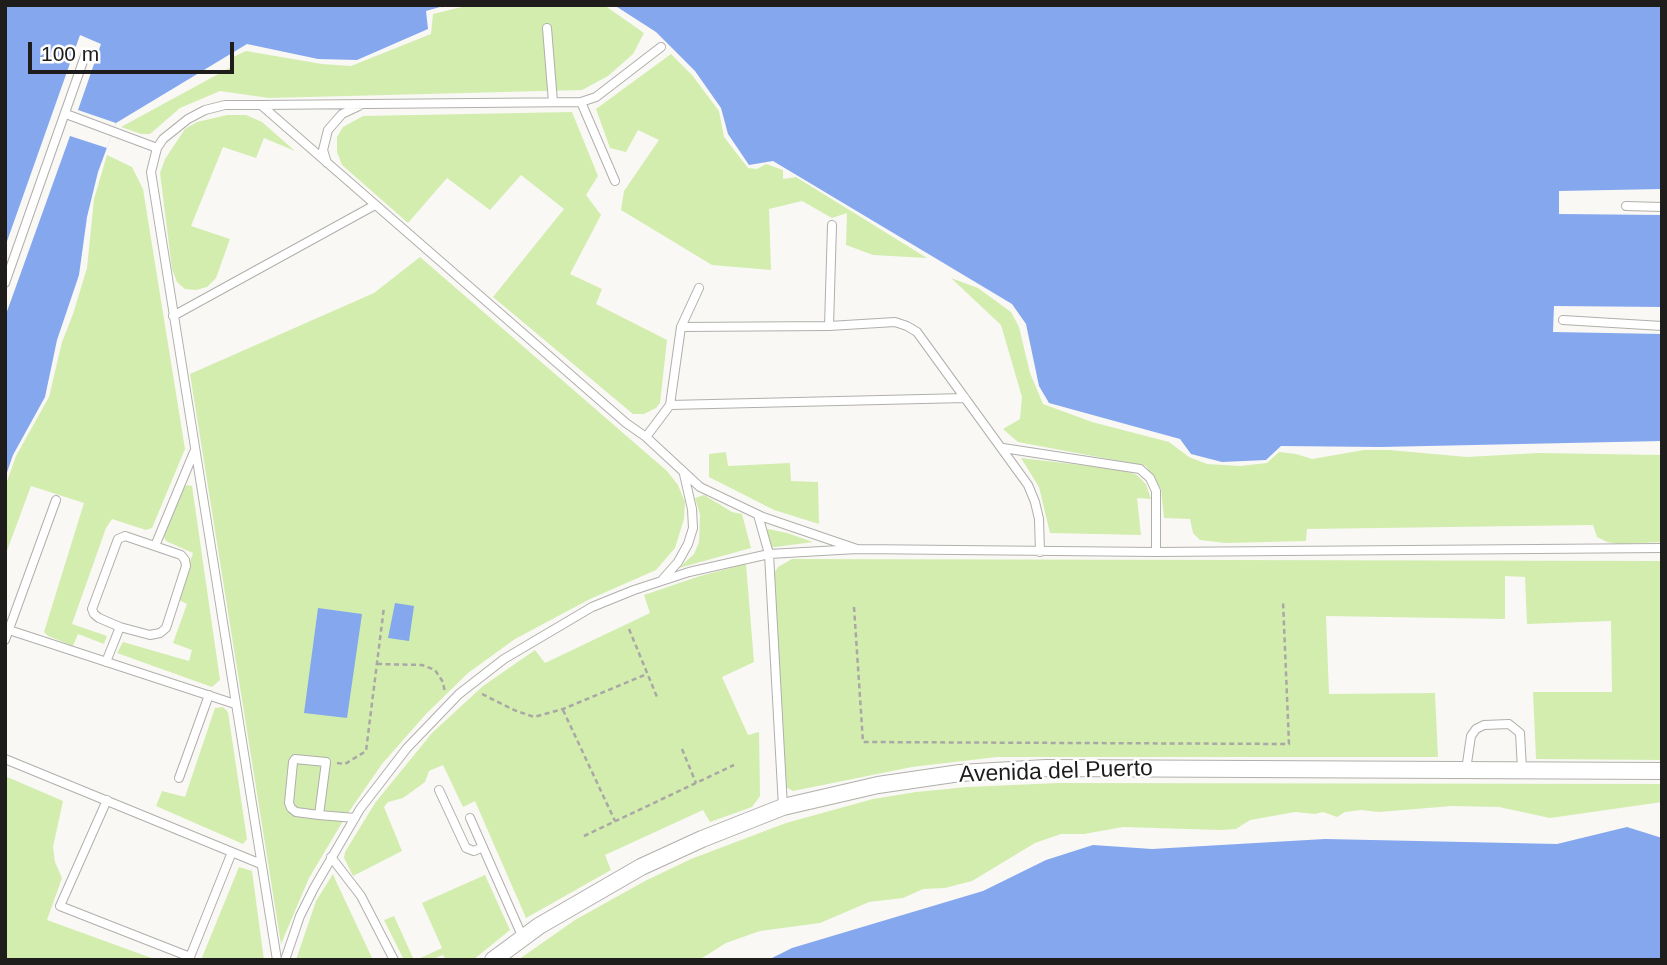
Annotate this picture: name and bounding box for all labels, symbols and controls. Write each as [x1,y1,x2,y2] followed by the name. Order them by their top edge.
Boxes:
[32,28,238,72] scale bar
[41,42,99,65] text: 100 m
[959,755,1153,789] street label: Avenida del Puerto

